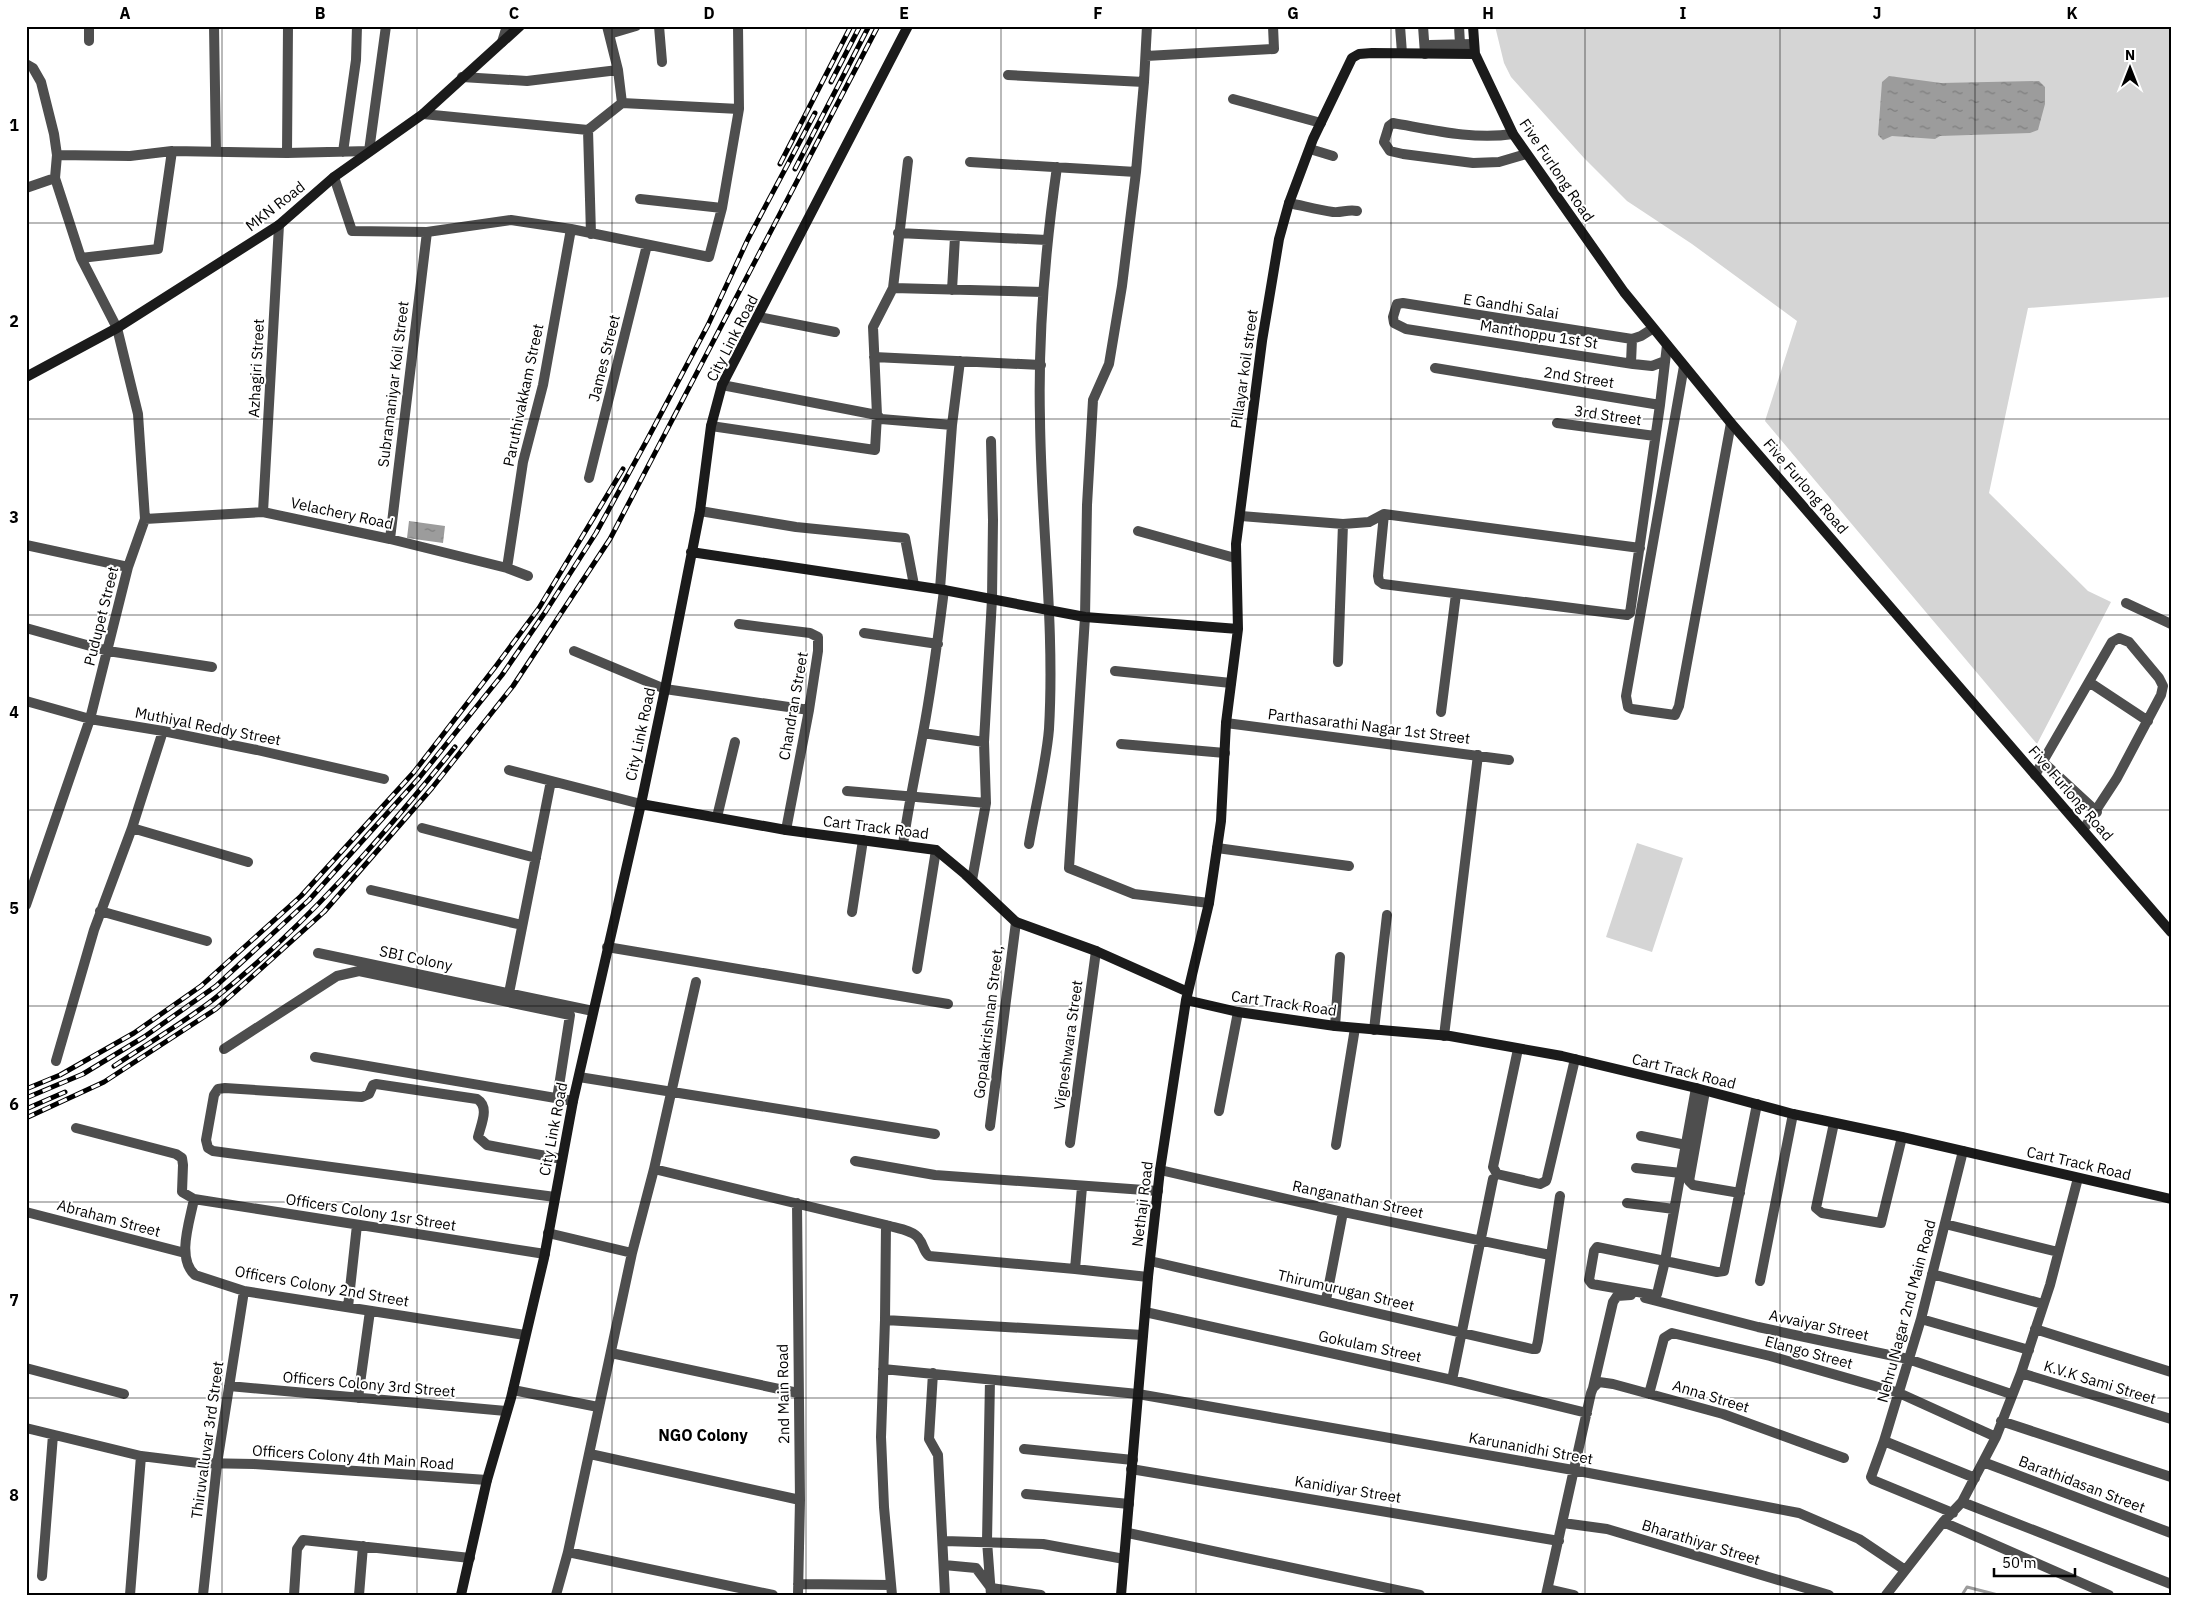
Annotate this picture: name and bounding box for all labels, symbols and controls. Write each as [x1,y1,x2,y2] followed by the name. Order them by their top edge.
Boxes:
[120,3,131,23] text: A
[315,3,326,23] text: B
[509,3,519,23] text: C
[703,3,715,23] text: D
[899,3,909,23] text: E
[1093,3,1103,23] text: F
[1287,3,1299,23] text: G
[1482,3,1494,23] text: H
[1680,3,1687,23] text: I
[1873,3,1881,23] text: J
[2066,3,2078,23] text: K
[2104,42,2154,92] north arrow
[2125,46,2135,64] text: N
[9,115,19,135] text: 1
[1516,115,1598,225] street label: Five Furlong Road
[241,177,309,235] street label: MKN Road
[1462,289,1560,323] street label: E Gandhi Salai
[702,291,762,385] street label: City Link Road
[373,300,413,468] street label: Subramaniyar Koil Street
[1226,308,1262,430] street label: Pillayar koil street
[9,311,19,331] text: 2
[584,313,624,403] street label: James Street
[1479,315,1599,353] street label: Manthoppu 1st St
[244,318,268,418] street label: Azhagiri Street
[499,322,547,468] street label: Paruthivakkam Street
[1542,362,1616,392] street label: 2nd Street
[1573,401,1643,429] street label: 3rd Street
[1759,434,1853,538] street label: Five Furlong Road
[289,493,395,533] street label: Velachery Road
[9,507,19,527] text: 3
[79,564,123,668] street label: Pudupet Street
[774,650,812,762] street label: Chandran Street
[621,686,659,782] street label: City Link Road
[9,702,19,722] text: 4
[133,703,283,749] street label: Muthiyal Reddy Street
[1267,704,1471,748] street label: Parthasarathi Nagar 1st Street
[2024,741,2118,845] street label: Five Furlong Road
[822,811,930,843] street label: Cart Track Road
[9,898,19,918] text: 5
[378,941,455,975] street label: SBI Colony
[969,944,1007,1100] street label: Gopalakrishnan Street,
[1049,979,1087,1111] street label: Vigneshwara Street
[1230,986,1338,1020] street label: Cart Track Road
[1630,1049,1738,1093] street label: Cart Track Road
[535,1081,571,1177] street label: City Link Road
[9,1094,19,1114] text: 6
[2025,1142,2133,1184] street label: Cart Track Road
[1127,1160,1157,1248] street label: Nethaji Road
[1291,1176,1425,1222] street label: Ranganathan Street
[284,1189,458,1235] street label: Officers Colony 1sr Street
[55,1195,163,1241] street label: Abraham Street
[1872,1217,1940,1405] street label: Nehru Nagar 2nd Main Road
[233,1261,411,1311] street label: Officers Colony 2nd Street
[1276,1265,1416,1315] street label: Thirumurugan Street
[9,1290,19,1310] text: 7
[1768,1305,1870,1345] street label: Avvaiyar Street
[1317,1326,1423,1366] street label: Gokulam Street
[1763,1331,1855,1373] street label: Elango Street
[773,1344,793,1444] street label: 2nd Main Road
[2042,1356,2158,1408] street label: K.V.K Sami Street
[187,1360,227,1520] street label: Thiruvalluvar 3rd Street
[282,1367,456,1401] street label: Officers Colony 3rd Street
[1670,1375,1752,1417] street label: Anna Street
[658,1425,748,1445] district label: NGO Colony
[1467,1428,1595,1468] street label: Karunanidhi Street
[251,1440,455,1474] street label: Officers Colony 4th Main Road
[2016,1451,2148,1517] street label: Barathidasan Street
[1293,1471,1403,1507] street label: Kanidiyar Street
[9,1485,19,1505] text: 8
[1640,1515,1762,1569] street label: Bharathiyar Street
[1994,1546,2076,1578] scale bar
[2002,1553,2037,1572] text: 50 m

